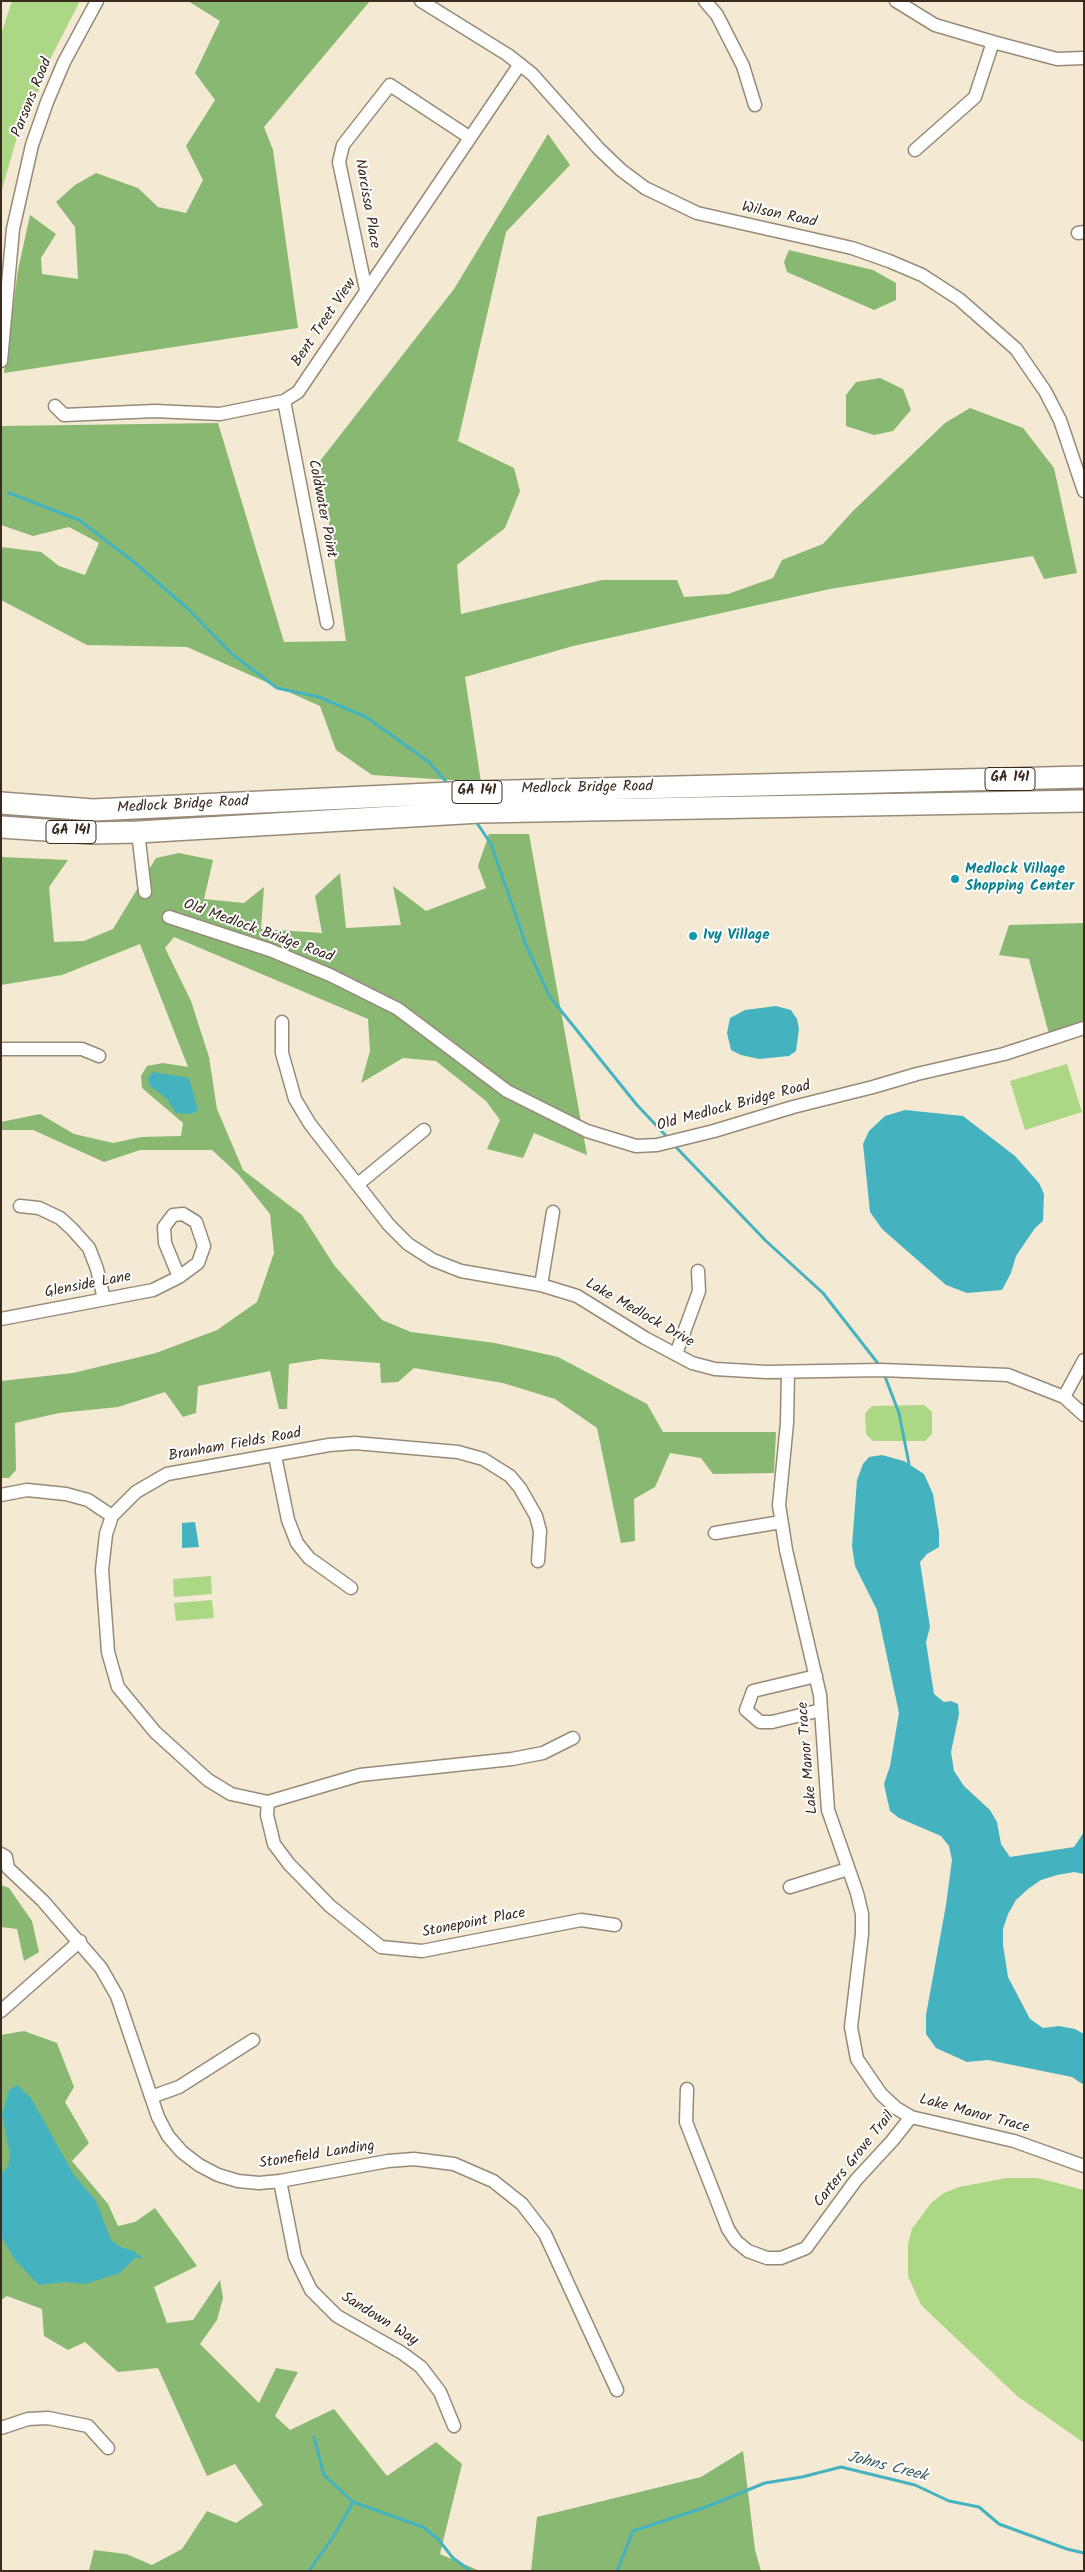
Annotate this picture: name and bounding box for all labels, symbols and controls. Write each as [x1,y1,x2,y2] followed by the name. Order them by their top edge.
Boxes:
[9,56,57,140] street label: Parsons Road
[349,158,383,250] street label: Narcissa Place
[740,199,818,233] street label: Wilson Road
[289,275,361,371] street label: Bent Treet View
[303,458,339,560] street label: Coldwater Point
[985,768,1035,791] road number: GA 141
[521,779,653,799] street label: Medlock Bridge Road
[452,780,502,804] road number: GA 141
[117,794,249,818] street label: Medlock Bridge Road
[46,820,96,844] road number: GA 141
[965,861,1074,896] place label: Medlock Village Shopping Center
[949,873,961,885] marker: Medlock Village Shopping Center
[181,896,335,968] street label: Old Medlock Bridge Road
[703,927,770,945] place label: Ivy Village
[687,930,699,942] marker: Ivy Village
[655,1078,813,1136] street label: Old Medlock Bridge Road
[43,1269,133,1303] street label: Glenside Lane
[581,1276,697,1352] street label: Lake Medlock Drive
[167,1425,303,1467] street label: Branham Fields Road
[795,1701,823,1815] street label: Lake Manor Trace
[421,1905,527,1943] street label: Stonepoint Place
[917,2092,1031,2138] street label: Lake Manor Trace
[811,2108,899,2212] street label: Carters Grove Trail
[258,2138,376,2174] street label: Stonefield Landing
[337,2289,421,2351] street label: Sandown Way
[845,2449,929,2487] water label: Johns Creek

